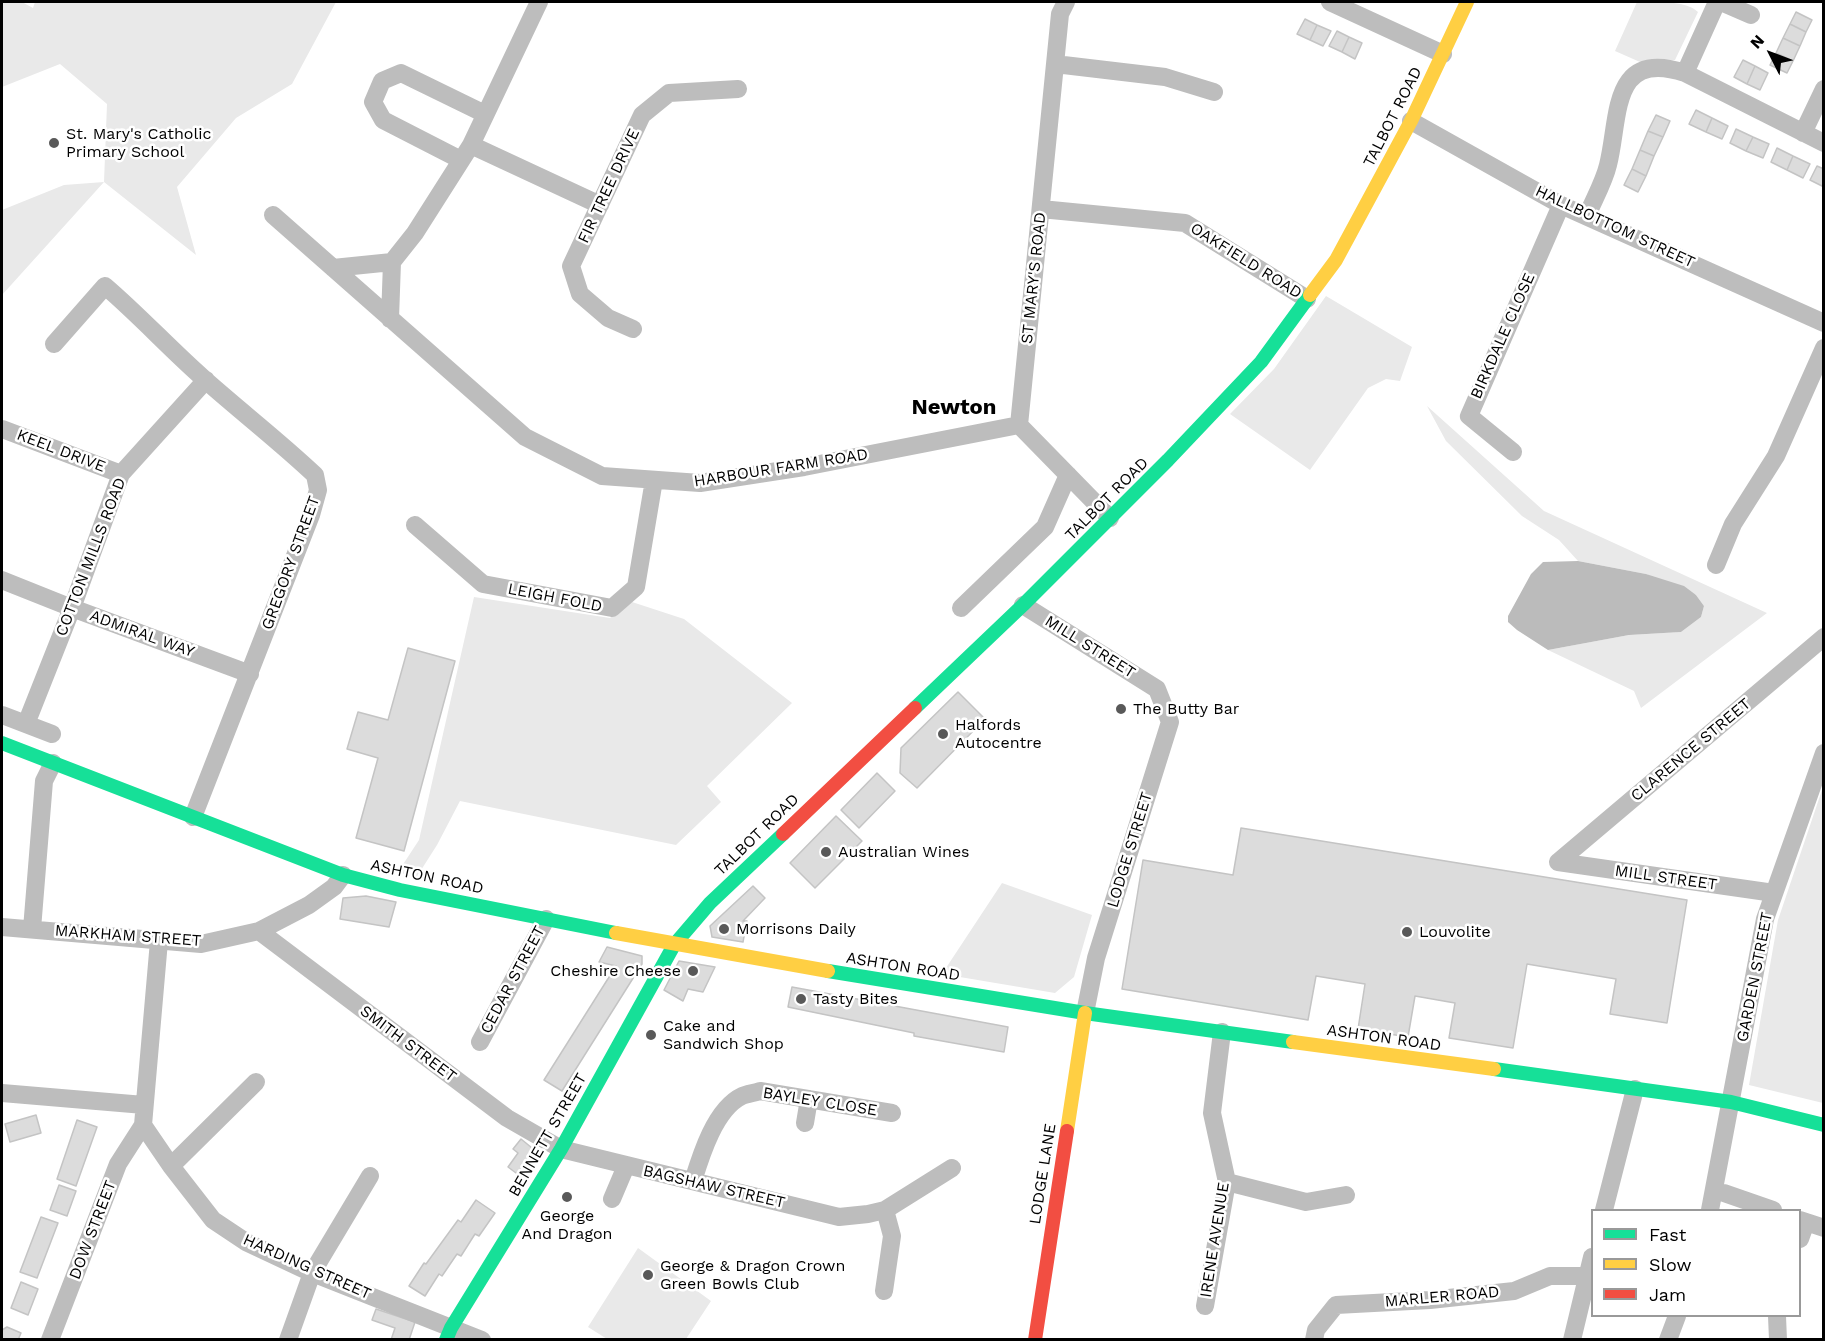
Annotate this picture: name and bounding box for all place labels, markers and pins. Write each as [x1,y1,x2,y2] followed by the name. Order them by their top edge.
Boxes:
[66,124,212,162] place label: St. Mary's Catholic Primary School
[47,136,61,150] marker: St. Mary's Catholic Primary School
[1133,699,1239,719] place label: The Butty Bar
[1114,702,1128,716] marker: The Butty Bar
[955,715,1042,753] place label: Halfords Autocentre
[936,727,950,741] marker: Halfords Autocentre
[838,842,970,862] place label: Australian Wines
[819,845,833,859] marker: Australian Wines
[736,919,856,939] place label: Morrisons Daily
[717,922,731,936] marker: Morrisons Daily
[1419,922,1491,942] place label: Louvolite
[1400,925,1414,939] marker: Louvolite
[550,961,681,981] place label: Cheshire Cheese
[686,964,700,978] marker: Cheshire Cheese
[813,989,898,1009] place label: Tasty Bites
[794,992,808,1006] marker: Tasty Bites
[663,1016,784,1054] place label: Cake and Sandwich Shop
[644,1028,658,1042] marker: Cake and Sandwich Shop
[560,1190,574,1204] marker: George And Dragon
[522,1206,612,1244] place label: George And Dragon
[660,1256,845,1294] place label: George & Dragon Crown Green Bowls Club
[641,1268,655,1282] marker: George & Dragon Crown Green Bowls Club

